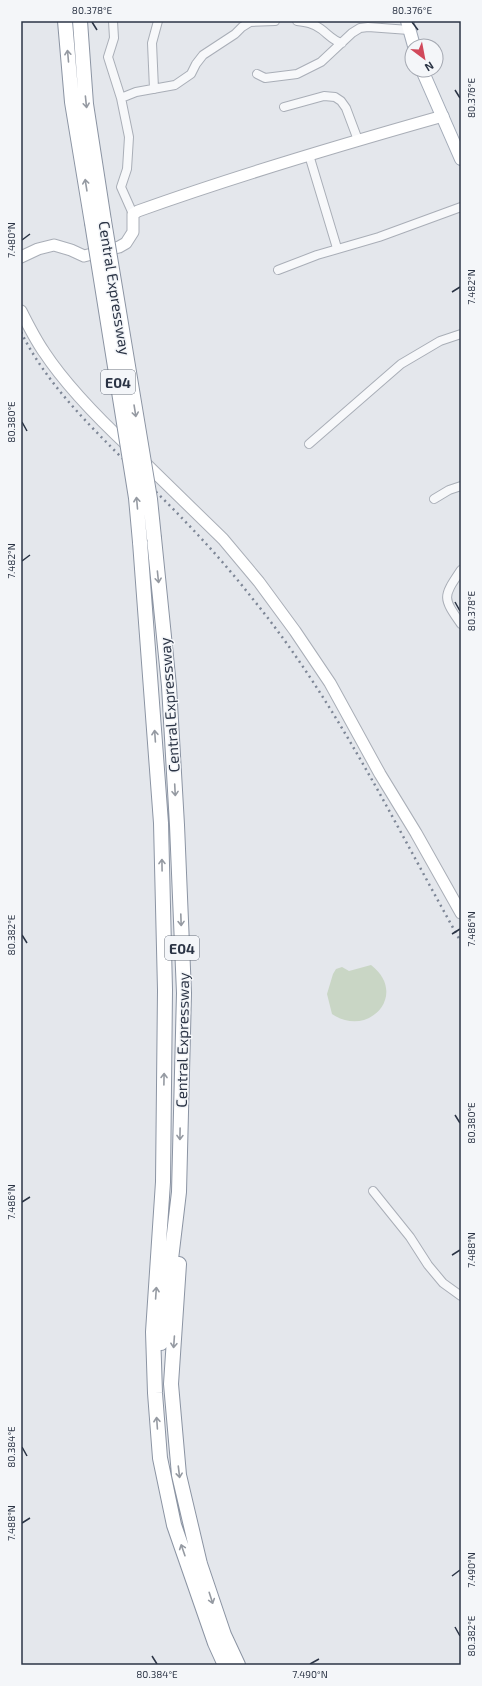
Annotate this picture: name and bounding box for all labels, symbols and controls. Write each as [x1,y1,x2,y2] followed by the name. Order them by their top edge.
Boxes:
[72,4,113,16] text: 80.378°E
[392,4,432,16] text: 80.376°E
[404,38,444,78] north arrow
[64,50,71,63] one-way arrow
[423,59,436,75] text: N
[465,78,477,118] text: 80.376°E
[82,95,90,108] one-way arrow
[81,179,89,192] one-way arrow
[96,220,134,356] street label: Central Expressway
[5,222,17,258] text: 7.480°N
[465,269,477,305] text: 7.482°N
[101,370,135,394] road number: E04
[5,401,17,443] text: 80.380°E
[132,404,140,417] one-way arrow
[133,497,140,510] one-way arrow
[5,543,17,579] text: 7.482°N
[154,570,162,583] one-way arrow
[465,590,477,631] text: 80.378°E
[155,637,183,773] street label: Central Expressway
[151,730,158,743] one-way arrow
[172,783,179,796] one-way arrow
[158,859,166,872] one-way arrow
[465,911,477,947] text: 7.486°N
[177,913,185,926] one-way arrow
[5,914,17,955] text: 80.382°E
[165,936,199,960] road number: E04
[172,972,192,1108] street label: Central Expressway
[160,1073,168,1086] one-way arrow
[465,1102,477,1144] text: 80.380°E
[177,1127,184,1140] one-way arrow
[5,1184,17,1220] text: 7.486°N
[465,1232,477,1268] text: 7.488°N
[152,1287,159,1300] one-way arrow
[170,1335,177,1348] one-way arrow
[154,1417,161,1430] one-way arrow
[5,1426,17,1468] text: 80.384°E
[175,1465,183,1478] one-way arrow
[5,1505,17,1541] text: 7.488°N
[178,1544,186,1556] one-way arrow
[465,1552,477,1588] text: 7.490°N
[208,1591,215,1604] one-way arrow
[465,1615,477,1656] text: 80.382°E
[136,1668,178,1680] text: 80.384°E
[292,1668,328,1680] text: 7.490°N

